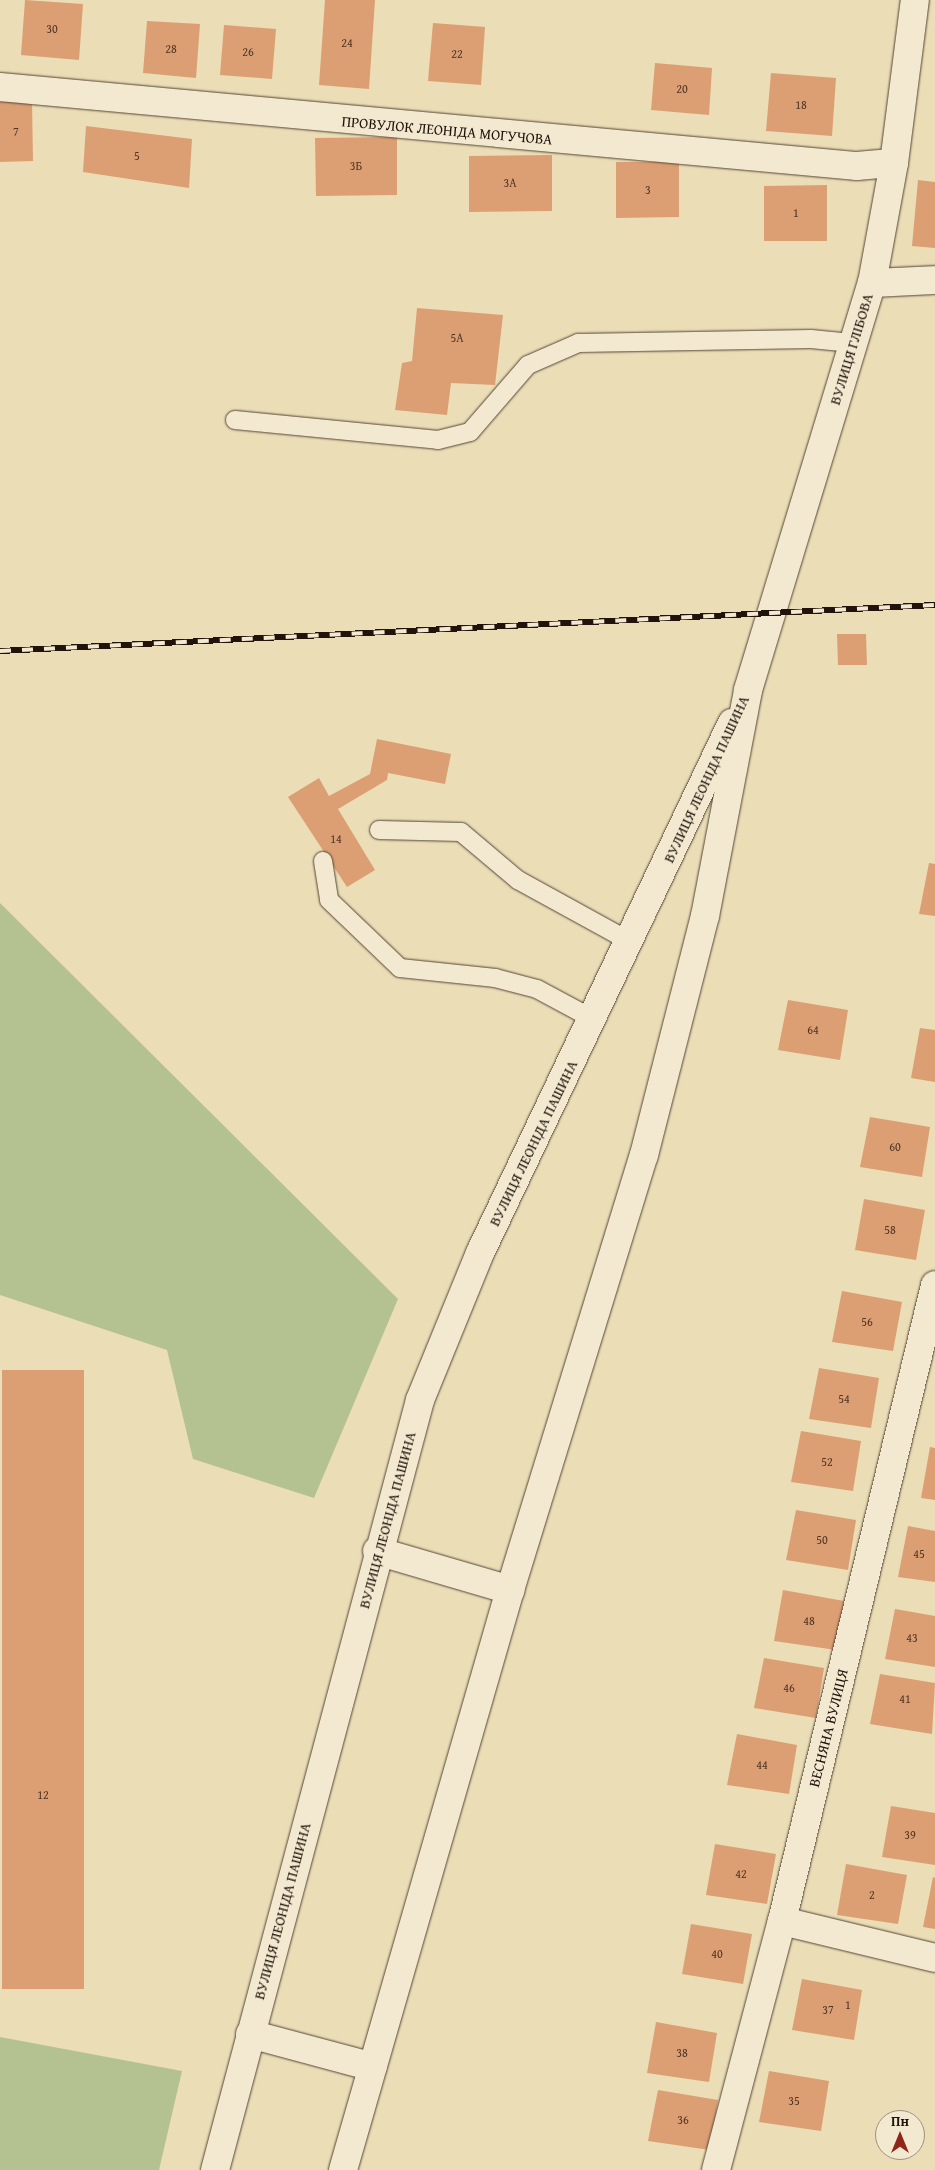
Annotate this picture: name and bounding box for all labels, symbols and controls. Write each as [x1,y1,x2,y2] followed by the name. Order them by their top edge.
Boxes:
[46,22,58,36] house number: 30
[341,36,353,50] house number: 24
[165,42,177,56] house number: 28
[242,45,254,59] house number: 26
[451,47,463,61] house number: 22
[676,82,688,96] house number: 20
[795,98,807,112] house number: 18
[341,112,553,148] street label: ПРОВУЛОК ЛЕОНІДА МОГУЧОВА
[13,125,19,139] house number: 7
[134,149,140,163] house number: 5
[350,159,362,173] house number: 3Б
[503,176,517,190] house number: 3А
[645,183,651,197] house number: 3
[793,206,799,220] house number: 1
[825,291,877,407] street label: ВУЛИЦЯ ГЛІБОВА
[450,331,464,345] house number: 5А
[659,693,753,865] street label: ВУЛИЦЯ ЛЕОНІДА ПАШИНА
[330,832,342,846] house number: 14
[807,1023,819,1037] house number: 64
[485,1057,581,1229] street label: ВУЛИЦЯ ЛЕОНІДА ПАШИНА
[889,1140,901,1154] house number: 60
[884,1223,896,1237] house number: 58
[861,1315,873,1329] house number: 56
[838,1392,850,1406] house number: 54
[355,1430,419,1610] street label: ВУЛИЦЯ ЛЕОНІДА ПАШИНА
[821,1455,833,1469] house number: 52
[816,1533,828,1547] house number: 50
[913,1547,925,1561] house number: 45
[803,1614,815,1628] house number: 48
[906,1631,918,1645] house number: 43
[805,1667,851,1789] street label: ВЕСНЯНА ВУЛИЦЯ
[783,1681,795,1695] house number: 46
[899,1692,911,1706] house number: 41
[756,1758,768,1772] house number: 44
[37,1788,49,1802] house number: 12
[250,1821,314,2001] street label: ВУЛИЦЯ ЛЕОНІДА ПАШИНА
[904,1828,916,1842] house number: 39
[735,1867,747,1881] house number: 42
[869,1888,875,1902] house number: 2
[711,1947,723,1961] house number: 40
[845,1998,851,2012] house number: 1
[822,2003,834,2017] house number: 37
[676,2046,688,2060] house number: 38
[788,2094,800,2108] house number: 35
[875,2110,925,2160] north arrow
[891,2111,909,2131] text: Пн
[677,2113,689,2127] house number: 36

